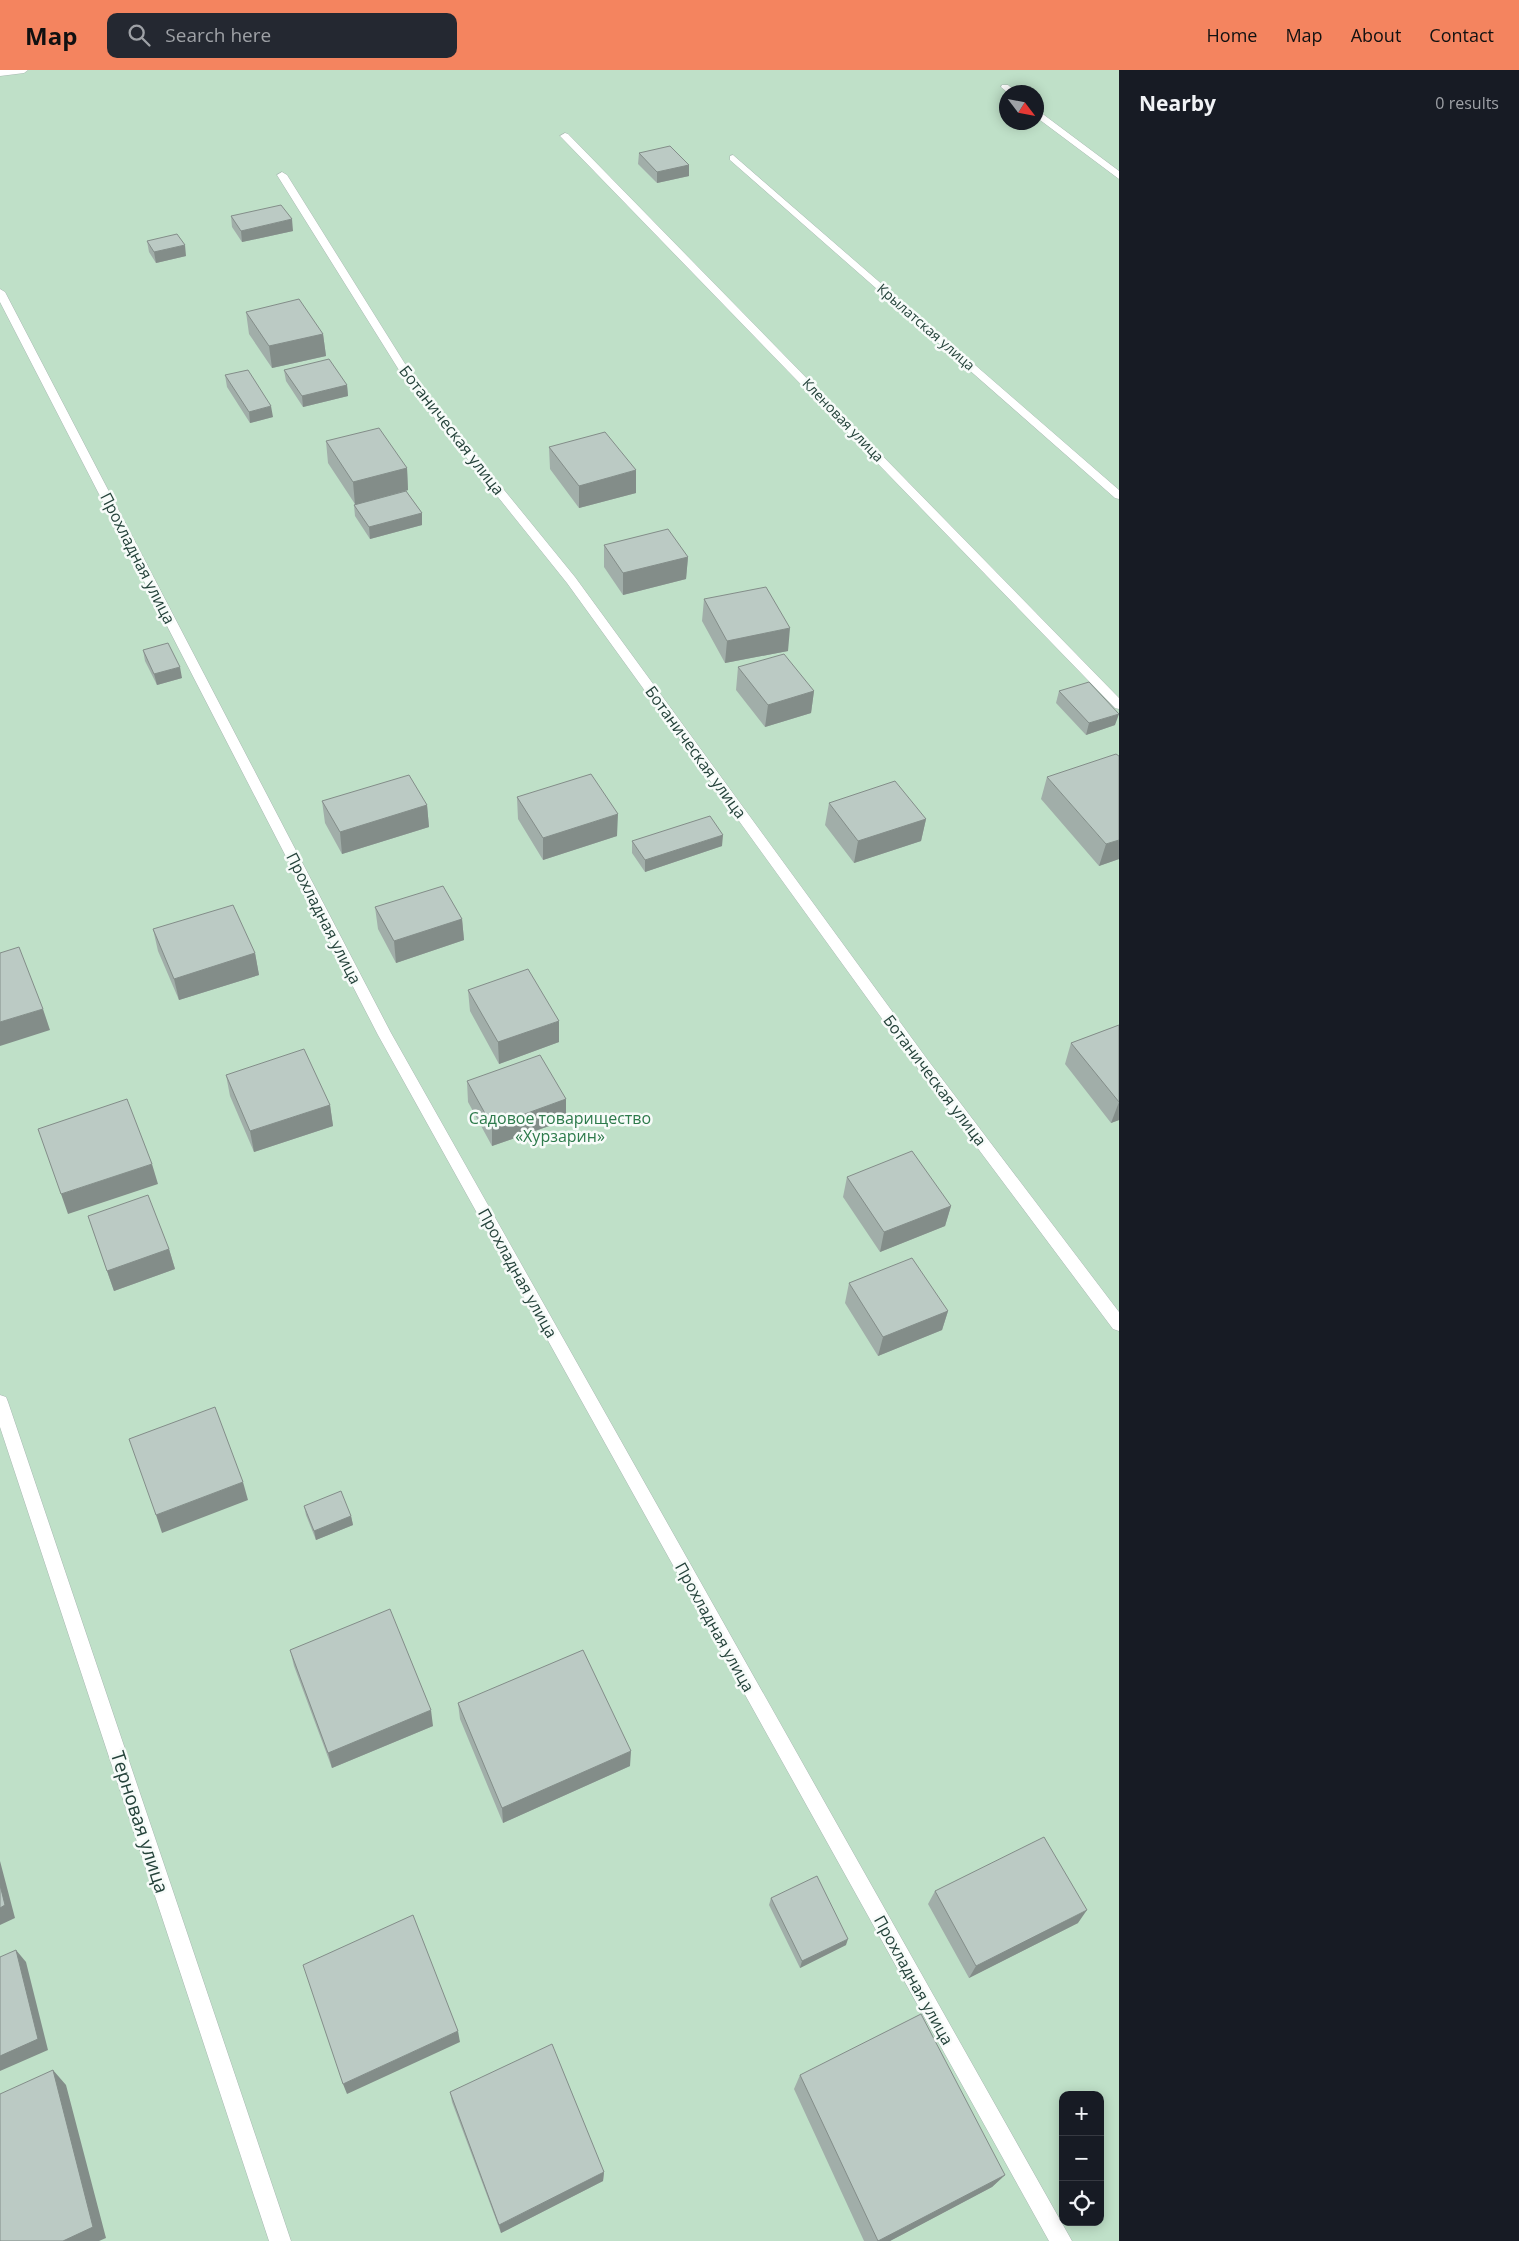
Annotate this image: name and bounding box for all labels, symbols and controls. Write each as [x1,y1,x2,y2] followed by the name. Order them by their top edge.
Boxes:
[107,13,457,58] search box
[25,19,77,52] text: Map
[125,21,153,49] icon: search
[165,22,271,48] text: Search here
[1207,23,1257,47] text: Home
[1285,23,1323,47] text: Map
[1351,23,1401,47] text: About
[1429,23,1494,47] text: Contact
[999,85,1044,130] north arrow
[1139,89,1216,117] text: Nearby
[1435,92,1499,114] text: 0 results
[873,279,979,374] street label: Крылатская улица
[394,361,510,499] street label: Ботаническая улица
[799,374,888,466] street label: Кленовая улица
[95,488,181,628] street label: Прохладная улица
[640,681,752,823] street label: Ботаническая улица
[281,848,367,988] street label: Прохладная улица
[878,1010,992,1150] street label: Ботаническая улица
[469,1107,651,1147] park label: Садовое товарищество «Хурзарин»
[473,1204,563,1342] street label: Прохладная улица
[670,1558,760,1696] street label: Прохладная улица
[105,1748,175,1896] street label: Терновая улица
[869,1911,959,2049] street label: Прохладная улица
[1059,2091,1104,2226] map controls
[1059,2091,1104,2136] button: +
[1059,2136,1104,2181] button: −
[1059,2181,1104,2226] button: locate

